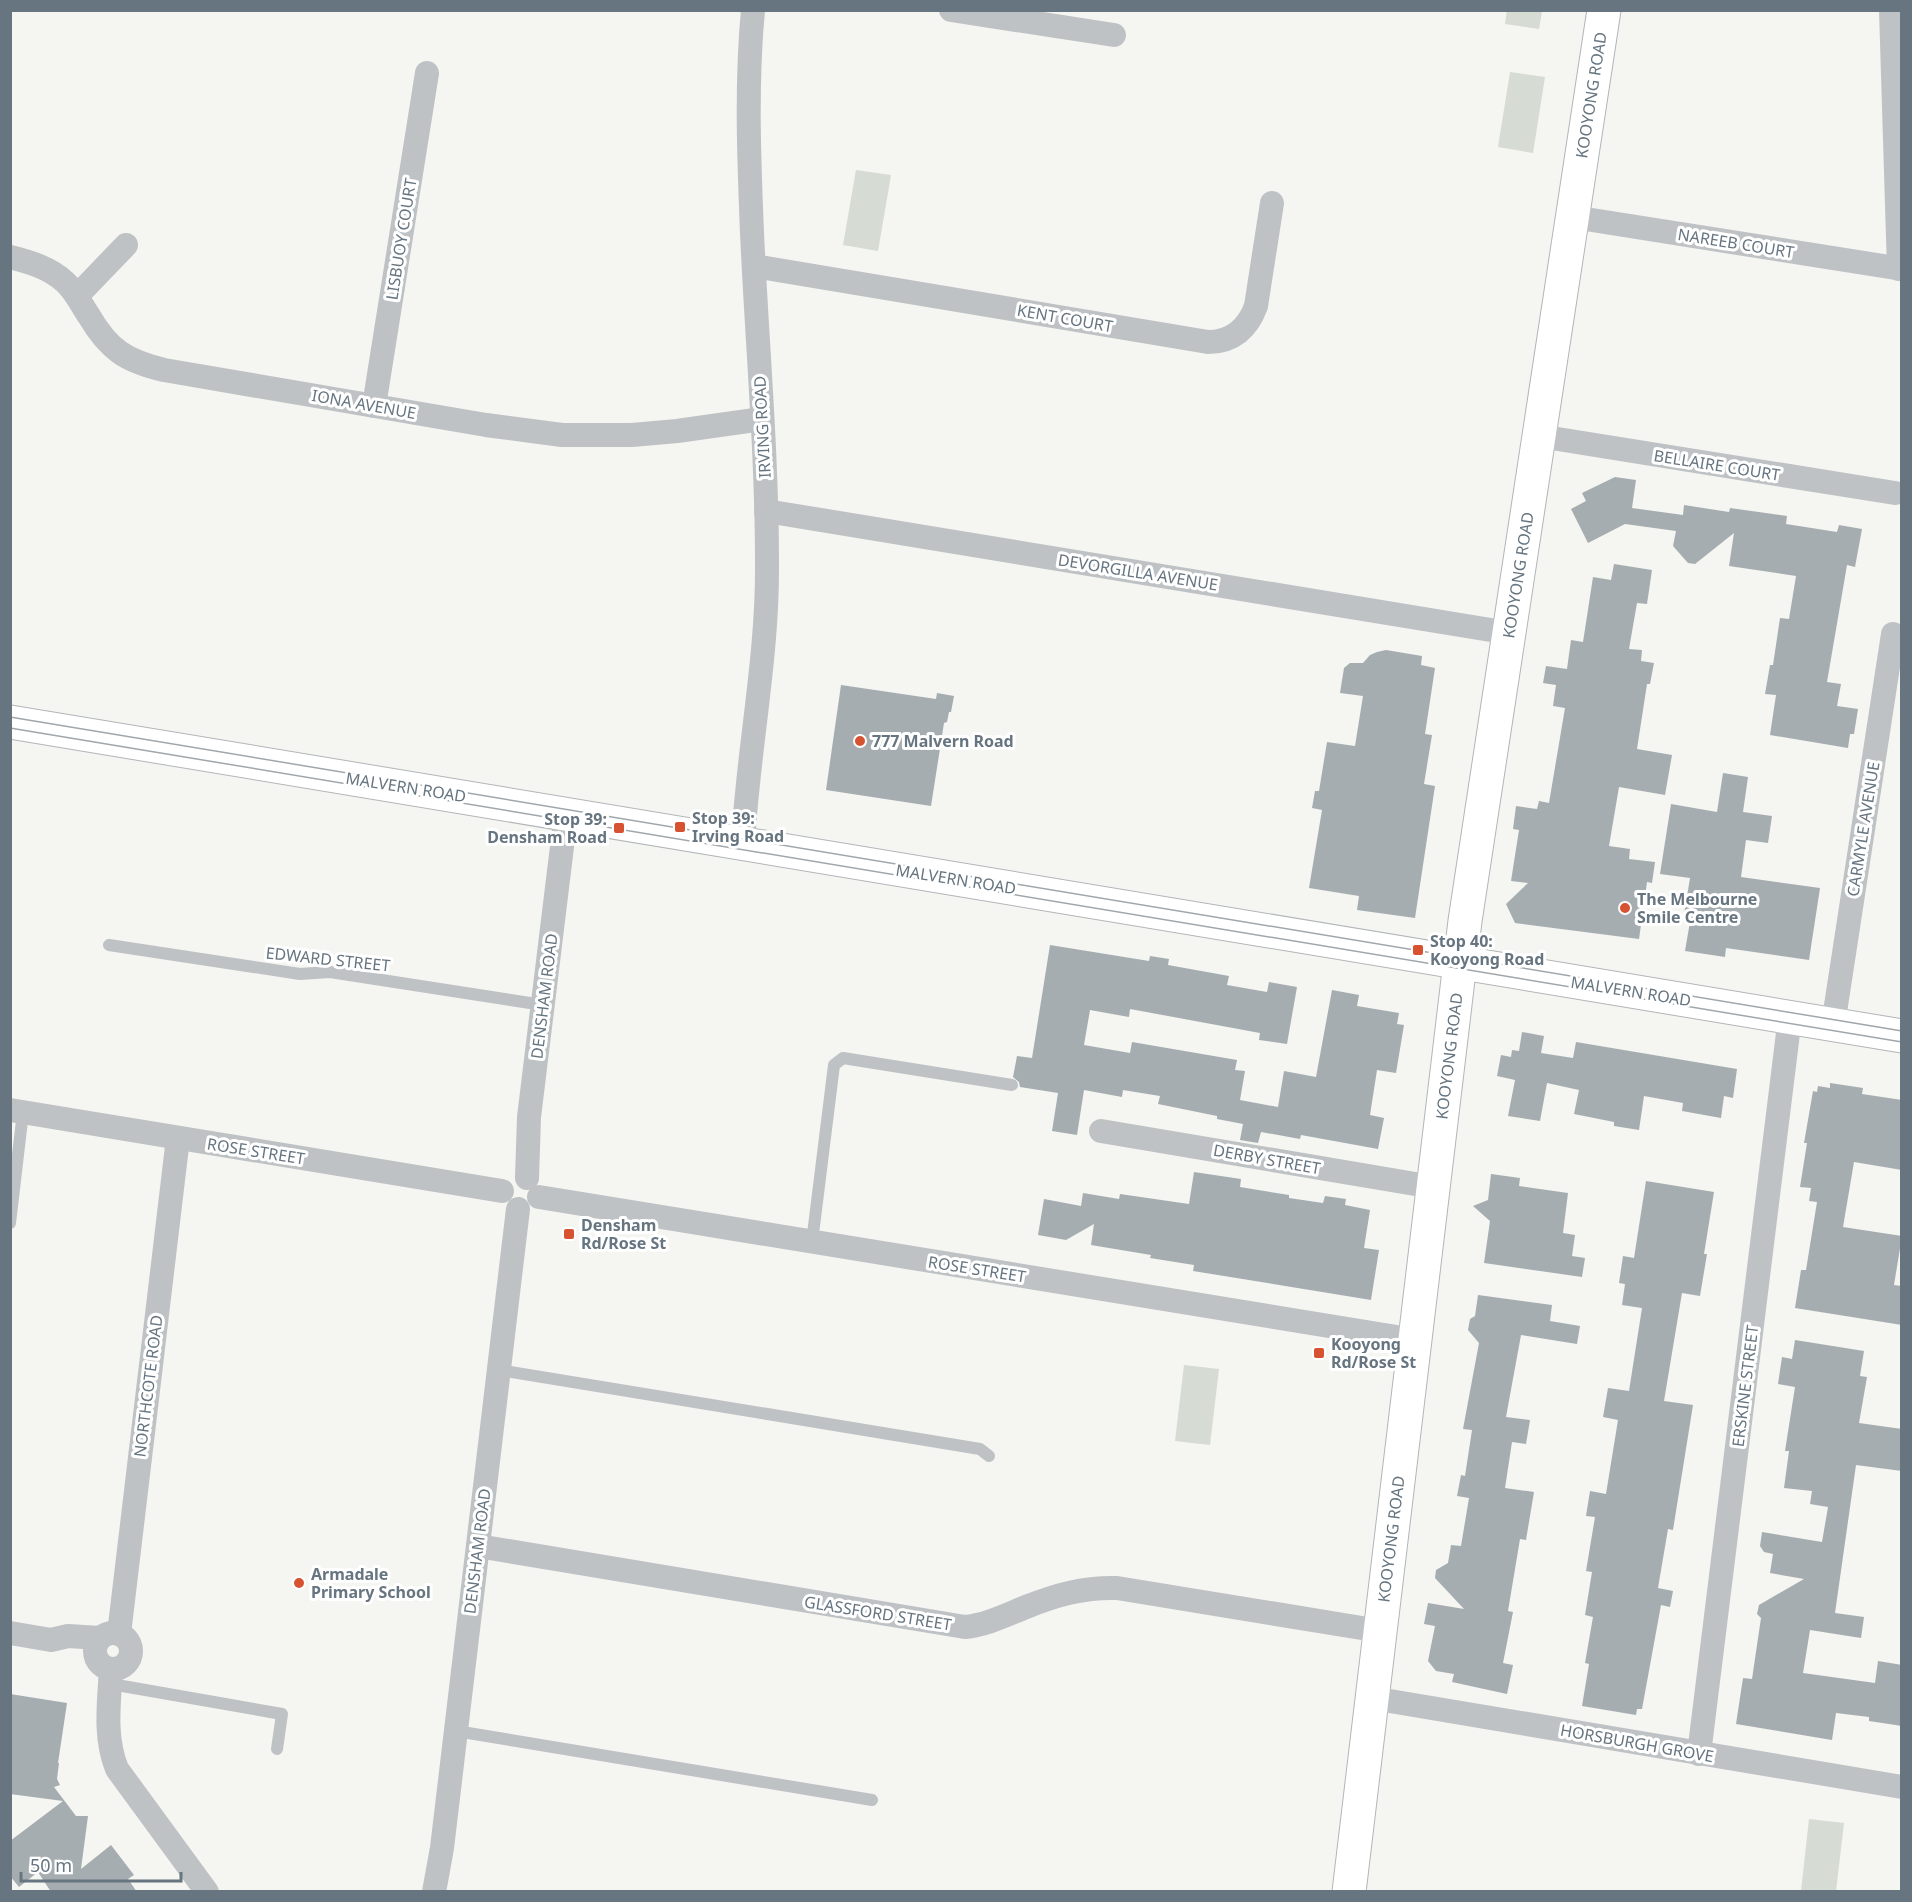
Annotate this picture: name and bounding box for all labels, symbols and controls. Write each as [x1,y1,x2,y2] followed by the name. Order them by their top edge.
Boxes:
[1570,30,1612,160] street label: KOOYONG ROAD
[381,176,422,302] street label: LISBUOY COURT
[1676,223,1796,263] street label: NAREEB COURT
[1015,299,1115,337] street label: KENT COURT
[748,375,776,479] street label: IRVING ROAD
[310,384,418,424] street label: IONA AVENUE
[1652,444,1782,486] street label: BELLAIRE COURT
[1497,510,1539,640] street label: KOOYONG ROAD
[1057,549,1219,595] street label: DEVORGILLA AVENUE
[872,730,1014,752] place label: 777 Malvern Road
[853,734,867,748] marker: 777 Malvern Road
[1841,760,1885,898] street label: CARMYLE AVENUE
[344,767,468,807] street label: MALVERN ROAD
[692,807,784,847] place label: Stop 39: Irving Road
[487,808,607,848] place label: Stop 39: Densham Road
[673,820,687,834] marker: Stop 39: Irving Road
[612,821,626,835] marker: Stop 39: Densham Road
[894,859,1018,899] street label: MALVERN ROAD
[1637,888,1757,928] place label: The Melbourne Smile Centre
[1618,901,1632,915] marker: The Melbourne Smile Centre
[1430,930,1544,970] place label: Stop 40: Kooyong Road
[525,932,563,1060] street label: DENSHAM ROAD
[265,942,391,976] street label: EDWARD STREET
[1411,943,1425,957] marker: Stop 40: Kooyong Road
[1569,971,1693,1011] street label: MALVERN ROAD
[1430,991,1468,1121] street label: KOOYONG ROAD
[206,1132,307,1170] street label: ROSE STREET
[1212,1139,1322,1179] street label: DERBY STREET
[581,1214,666,1254] place label: Densham Rd/Rose St
[562,1227,576,1241] marker: Densham Rd/Rose St
[927,1250,1028,1288] street label: ROSE STREET
[128,1314,168,1458] street label: NORTHCOTE ROAD
[1727,1324,1763,1448] street label: ERSKINE STREET
[1331,1333,1416,1373] place label: Kooyong Rd/Rose St
[1312,1346,1326,1360] marker: Kooyong Rd/Rose St
[1372,1474,1410,1604] street label: KOOYONG ROAD
[458,1487,496,1615] street label: DENSHAM ROAD
[311,1563,431,1603] place label: Armadale Primary School
[292,1576,306,1590] marker: Armadale Primary School
[803,1591,953,1636] street label: GLASSFORD STREET
[1559,1719,1715,1767] street label: HORSBURGH GROVE
[21,1845,182,1883] scale bar
[30,1853,72,1877] text: 50 m

